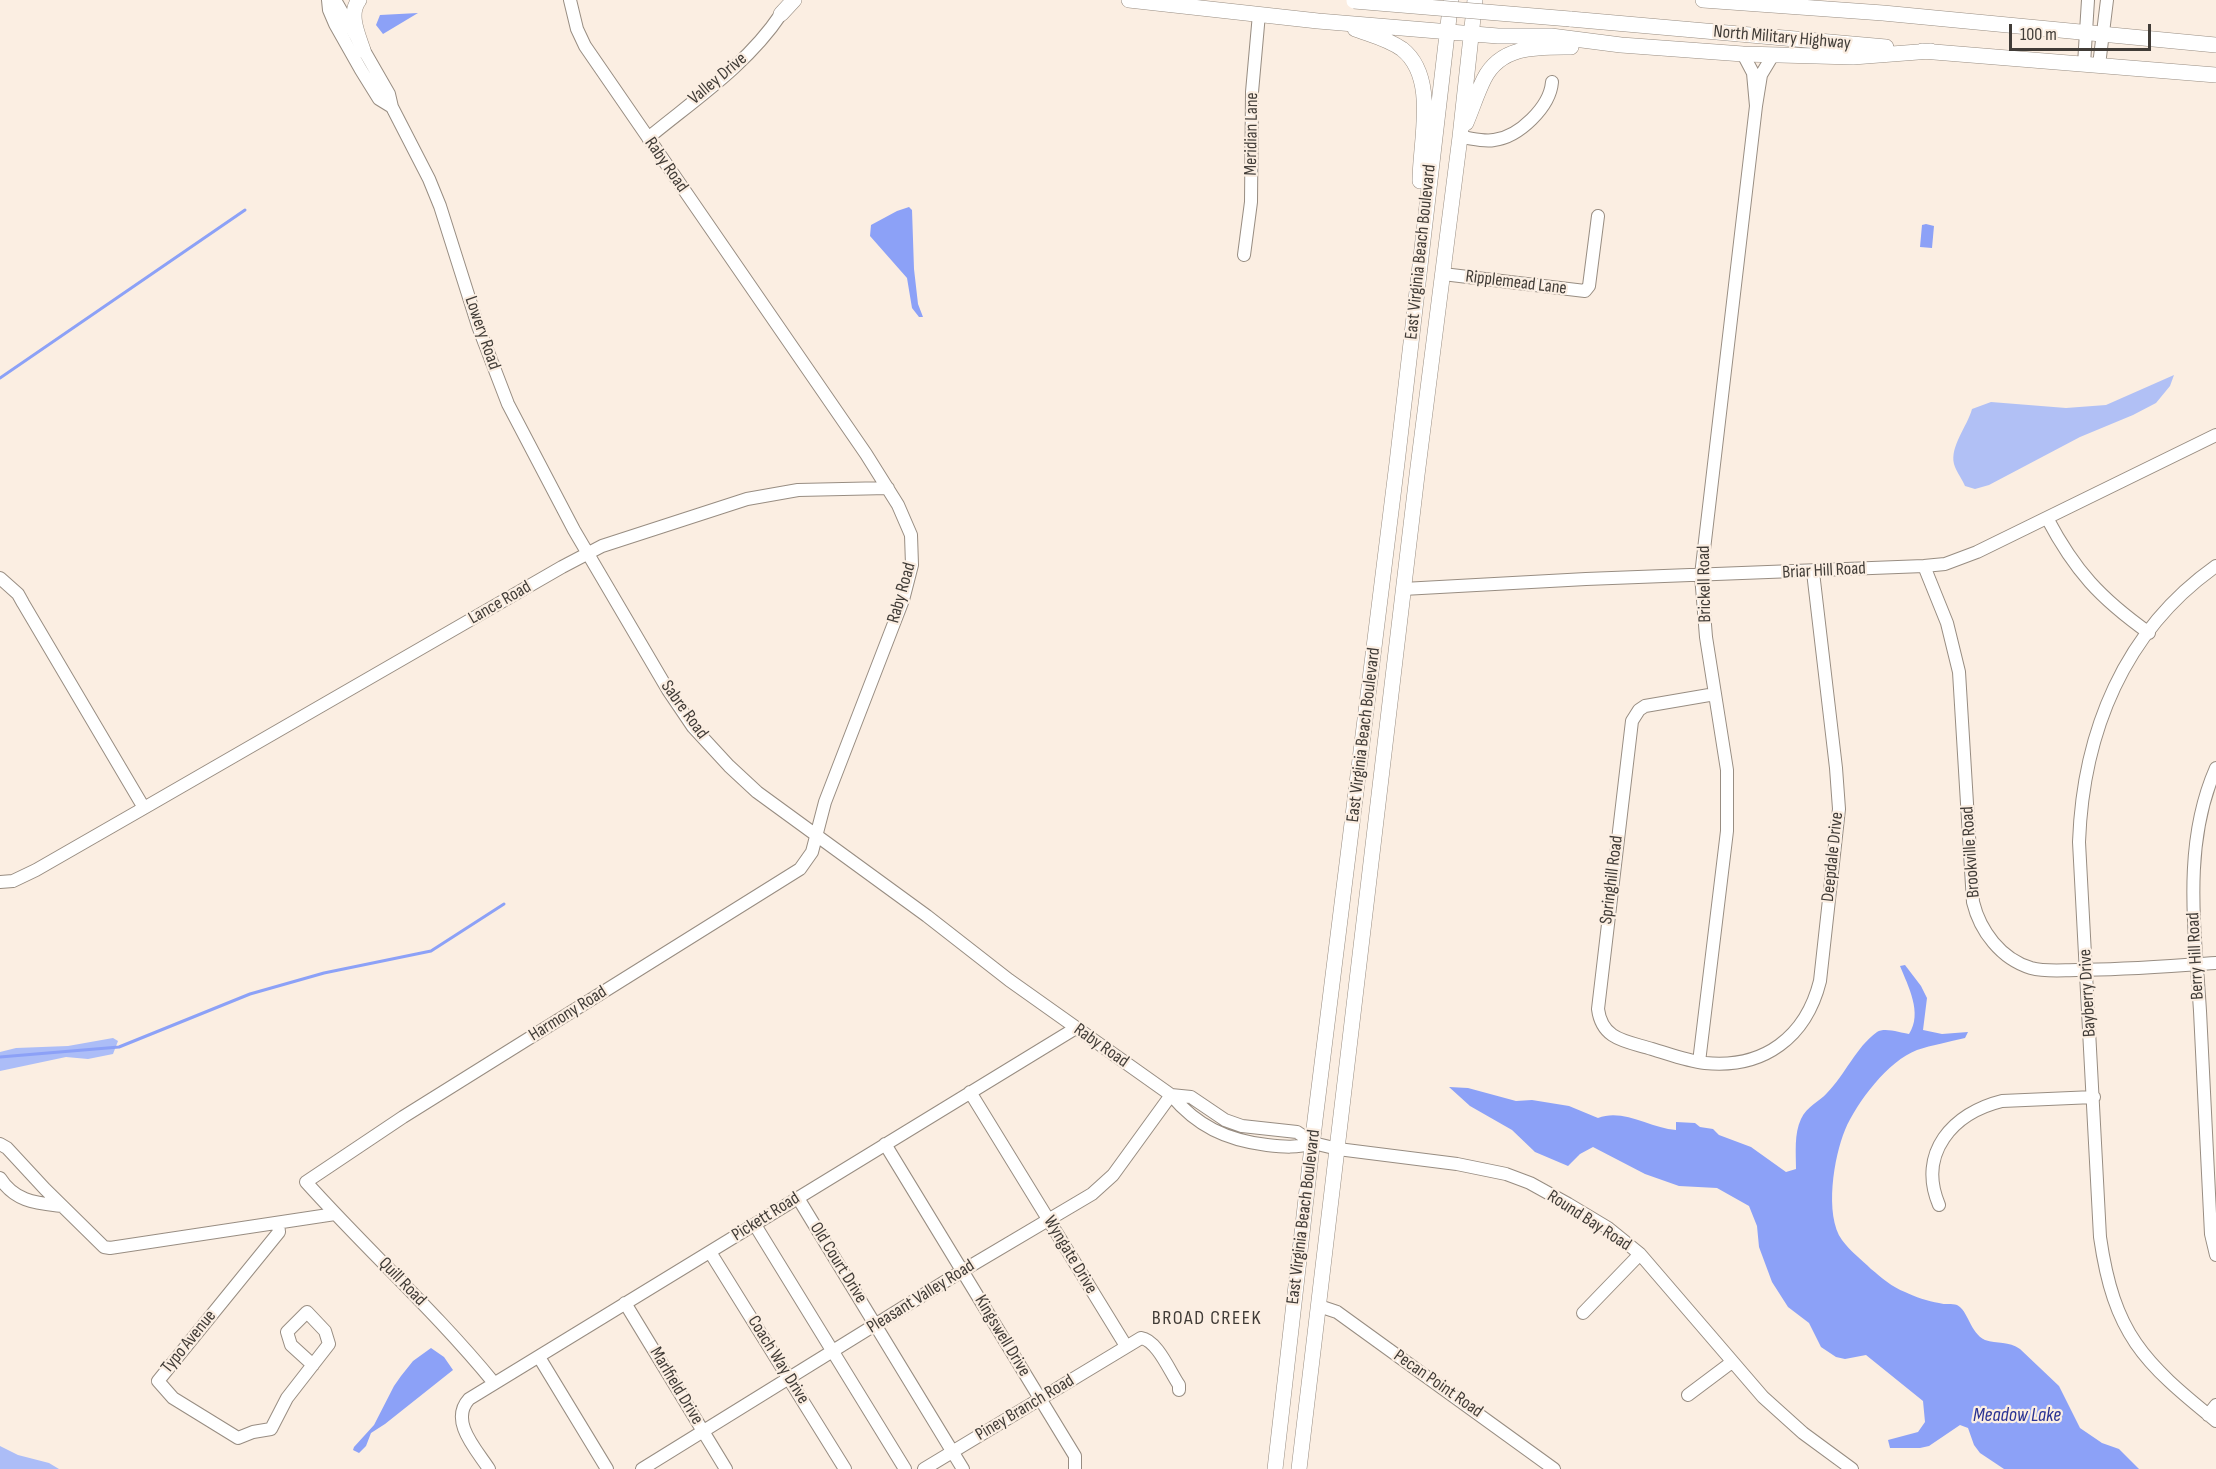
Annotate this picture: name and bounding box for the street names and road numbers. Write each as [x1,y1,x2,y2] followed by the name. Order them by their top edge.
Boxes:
[1712,21,1852,55] street label: North Military Highway
[684,48,752,110] street label: Valley Drive
[1240,92,1264,176] street label: Meridian Lane
[639,133,693,197] street label: Raby Road
[1401,163,1441,341] street label: East Virginia Beach Boulevard
[1464,266,1568,300] street label: Ripplemead Lane
[459,293,505,373] street label: Lowery Road
[1694,545,1716,623] street label: Brickell Road
[1782,558,1866,584] street label: Briar Hill Road
[883,560,921,626] street label: Raby Road
[465,577,535,629] street label: Lance Road
[1343,646,1385,824] street label: East Virginia Beach Boulevard
[656,677,712,743] street label: Sabre Road
[1957,805,1985,899] street label: Brookville Road
[1818,811,1848,903] street label: Deepdale Drive
[1596,834,1628,926] street label: Springhill Road
[2183,912,2209,1000] street label: Berry Hill Road
[2075,948,2101,1038] street label: Bayberry Drive
[525,982,611,1046] street label: Harmony Road
[1069,1019,1133,1073] street label: Raby Road
[1283,1128,1325,1306] street label: East Virginia Beach Boulevard
[1543,1186,1635,1256] street label: Round Bay Road
[728,1188,804,1246] street label: Pickett Road
[1038,1212,1102,1298] street label: Wyngate Drive
[805,1219,871,1307] street label: Old Court Drive
[374,1253,430,1311] street label: Quill Road
[863,1255,979,1339] street label: Pleasant Valley Road
[969,1291,1035,1381] street label: Kingswell Drive
[157,1306,221,1378] street label: Typo Avenue
[742,1312,814,1408] street label: Coach Way Drive
[644,1343,708,1429] street label: Marlfield Drive
[1389,1345,1487,1423] street label: Pecan Point Road
[972,1370,1078,1446] street label: Piney Branch Road

